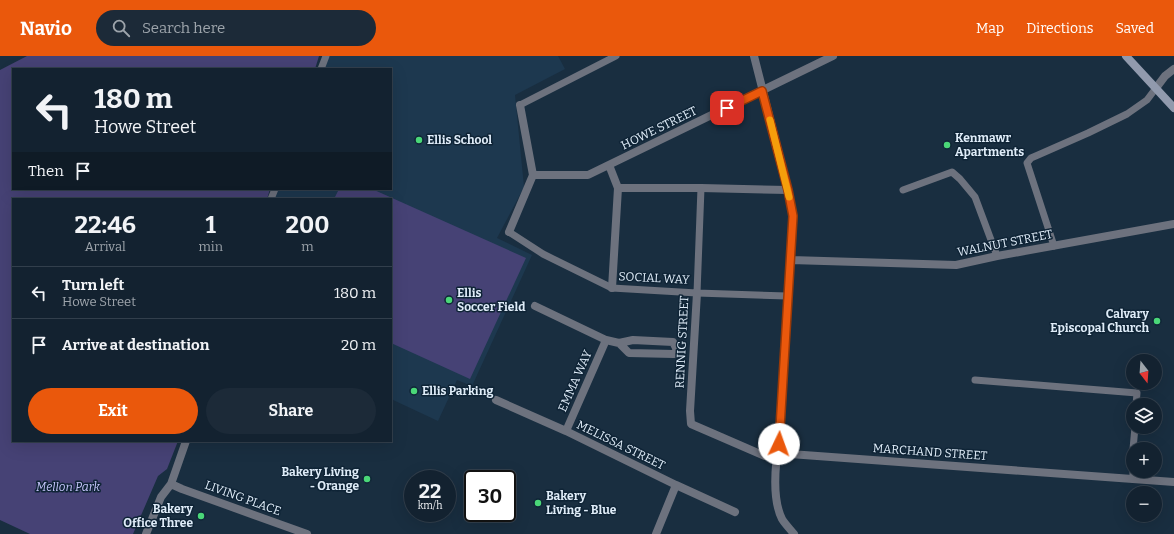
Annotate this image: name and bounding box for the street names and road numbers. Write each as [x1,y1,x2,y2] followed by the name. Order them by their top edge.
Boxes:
[619,104,699,152] street label: HOWE STREET
[956,227,1054,259] street label: WALNUT STREET
[618,269,690,287] street label: SOCIAL WAY
[673,295,691,389] street label: RENNIG STREET
[555,348,595,414] street label: EMMA WAY
[575,418,667,472] street label: MELISSA STREET
[872,441,988,463] street label: MARCHAND STREET
[203,478,283,518] street label: LIVING PLACE

